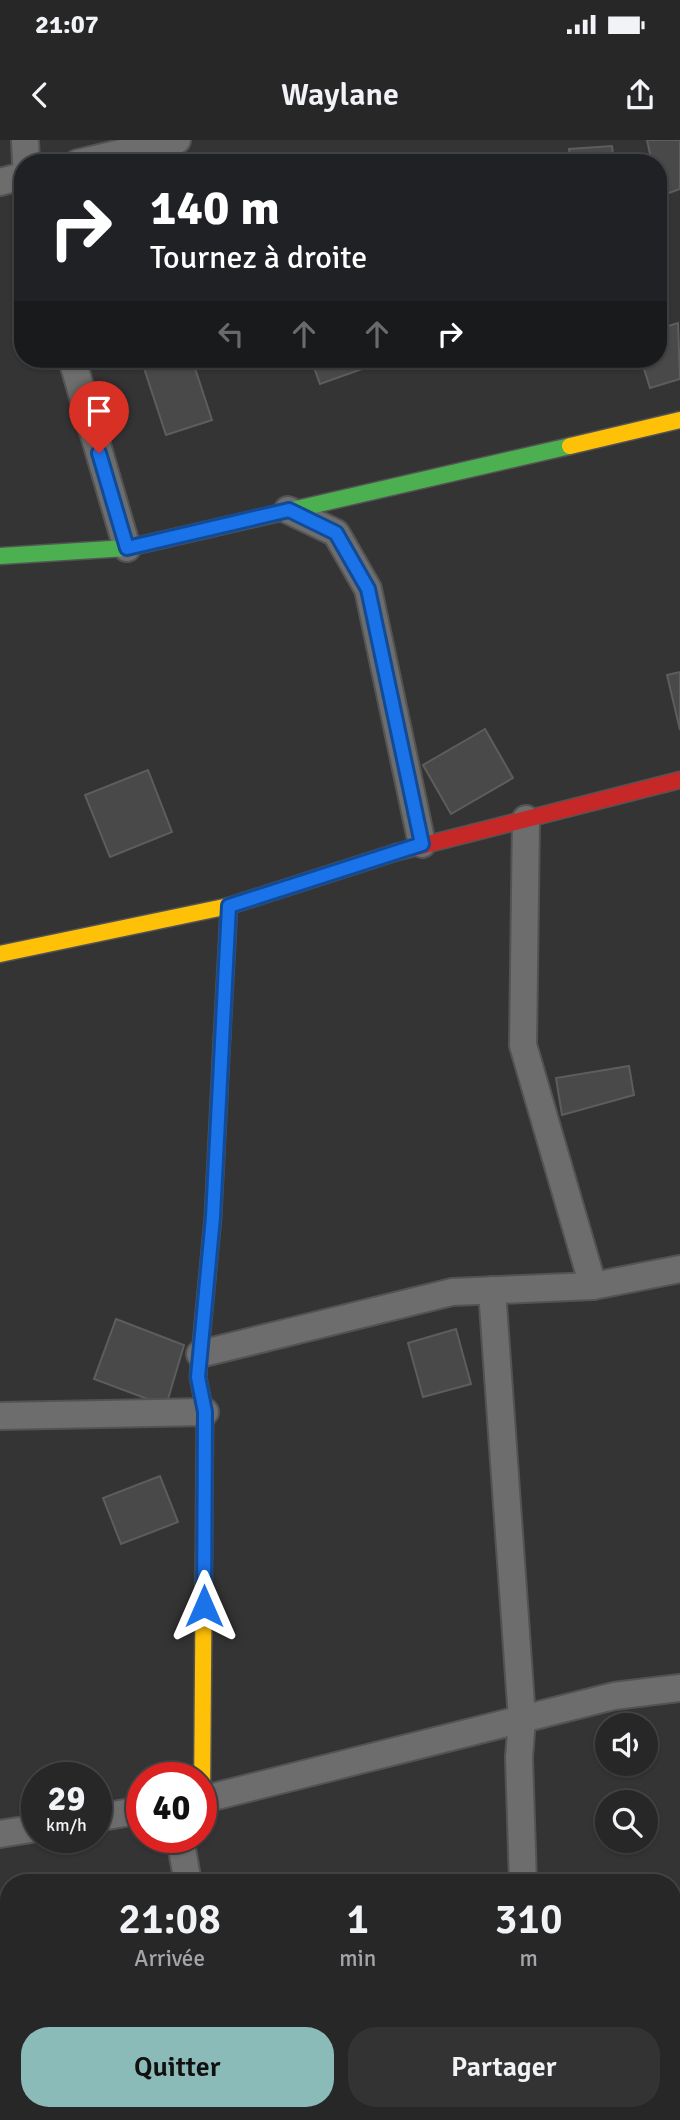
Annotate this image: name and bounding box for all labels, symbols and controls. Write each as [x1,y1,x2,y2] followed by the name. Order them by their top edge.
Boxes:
[35,9,99,41] text: 21:07
[281,75,399,114] text: Waylane
[21,76,59,114] icon: back
[621,76,659,114] icon: share
[150,178,280,238] text: 140 m
[35,182,126,273] icon: right
[150,238,367,277] text: Tournez à droite
[212,315,250,353] icon: left
[285,315,323,353] icon: ahead
[358,315,396,353] icon: ahead
[431,315,469,353] icon: right
[69,381,129,453] pin
[80,392,118,430] icon: arrive
[167,1569,241,1643] position arrow
[595,1713,658,1853] map controls
[595,1713,658,1776] button: sound
[126,1762,217,1853] speed limit sign: 40
[48,1777,85,1820] text: 29
[595,1790,658,1853] button: search
[46,1814,87,1836] text: km/h
[118,1894,221,1945] text: 21:08
[346,1894,369,1945] text: 1
[495,1894,563,1945] text: 310
[134,1944,205,1973] text: Arrivée
[339,1944,376,1973] text: min
[519,1944,538,1973] text: m
[21,2027,334,2107] button: Quitter
[348,2027,660,2107] button: Partager

